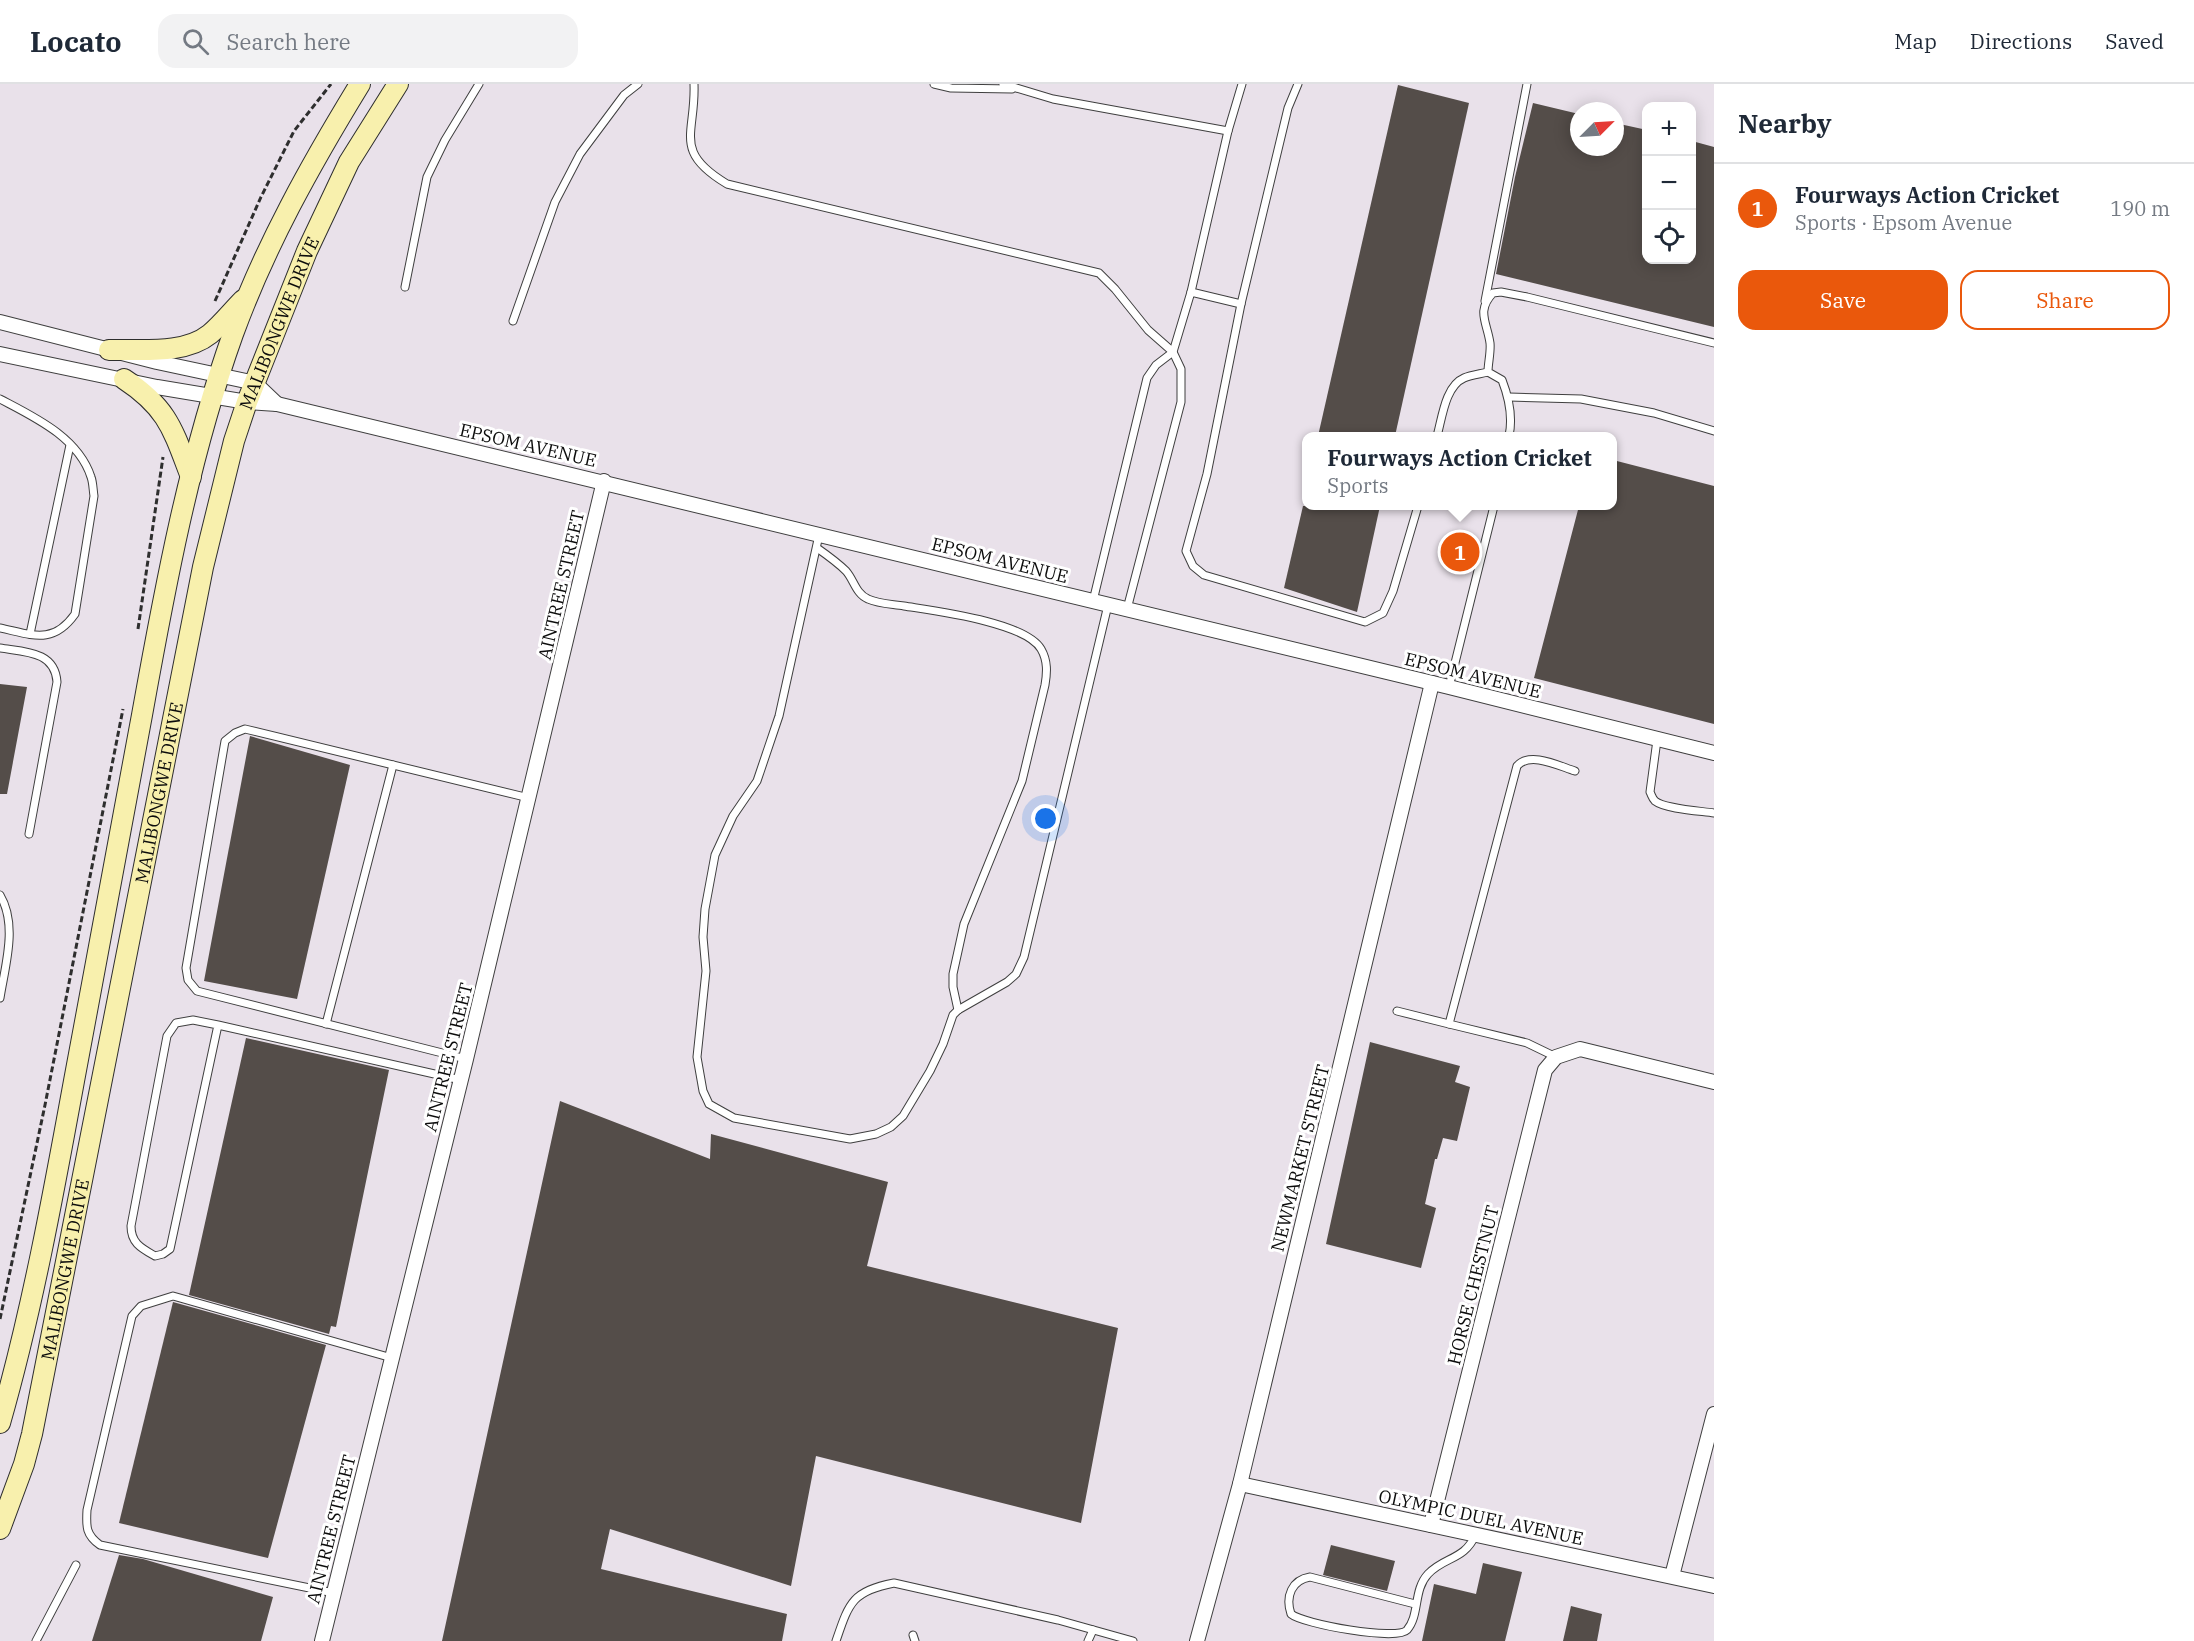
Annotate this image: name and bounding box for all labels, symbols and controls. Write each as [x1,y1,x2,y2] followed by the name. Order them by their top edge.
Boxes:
[158,14,578,68] search box
[30,23,122,60] text: Locato
[179,25,212,58] icon: search
[227,27,351,56] text: Search here
[1894,27,1937,55] text: Map
[1970,27,2072,55] text: Directions
[2105,27,2164,55] text: Saved
[1570,102,1624,156] north arrow
[1642,102,1696,264] map controls
[1642,102,1696,156] button: +
[1738,106,1832,140] text: Nearby
[1642,156,1696,210] button: −
[1795,180,2059,209] text: Fourways Action Cricket
[1752,195,1764,222] text: 1
[2110,195,2170,222] text: 190 m
[1795,209,2012,236] text: Sports · Epsom Avenue
[1642,210,1696,264] button: locate
[234,233,324,413] street label: MALIBONGWE DRIVE
[1738,270,1948,330] button: Save
[1960,270,2170,330] button: Share
[457,418,599,472] street label: EPSOM AVENUE
[1302,432,1617,510] popup
[1327,443,1592,472] text: Fourways Action Cricket
[1327,472,1389,499] text: Sports
[533,508,589,662] street label: AINTREE STREET
[1440,530,1480,574] pin: 1
[929,532,1071,588] street label: EPSOM AVENUE
[1402,647,1544,703] street label: EPSOM AVENUE
[129,700,188,885] street label: MALIBONGWE DRIVE
[1031,804,1060,833] your location
[418,980,478,1134] street label: AINTREE STREET
[1266,1062,1334,1254] street label: NEWMARKET STREET
[35,1177,94,1362] street label: MALIBONGWE DRIVE
[1442,1202,1504,1367] street label: HORSE CHESTNUT
[301,1452,361,1606] street label: AINTREE STREET
[1377,1484,1585,1550] street label: OLYMPIC DUEL AVENUE

